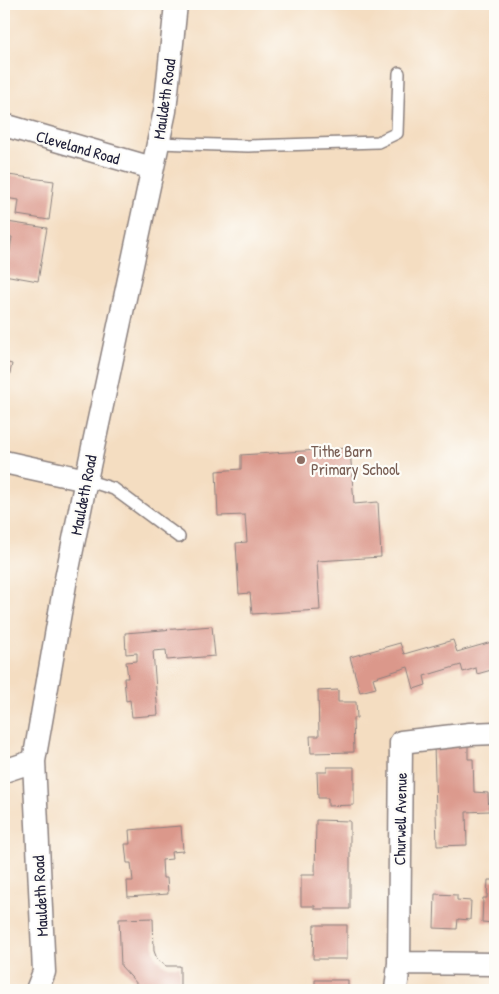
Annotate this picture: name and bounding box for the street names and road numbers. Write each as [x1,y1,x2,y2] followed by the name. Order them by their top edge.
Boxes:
[147,57,181,141] street label: Mauldeth Road
[34,125,122,169] street label: Cleveland Road
[64,453,102,537] street label: Mauldeth Road
[388,772,412,866] street label: Churwell Avenue
[27,855,53,937] street label: Mauldeth Road

